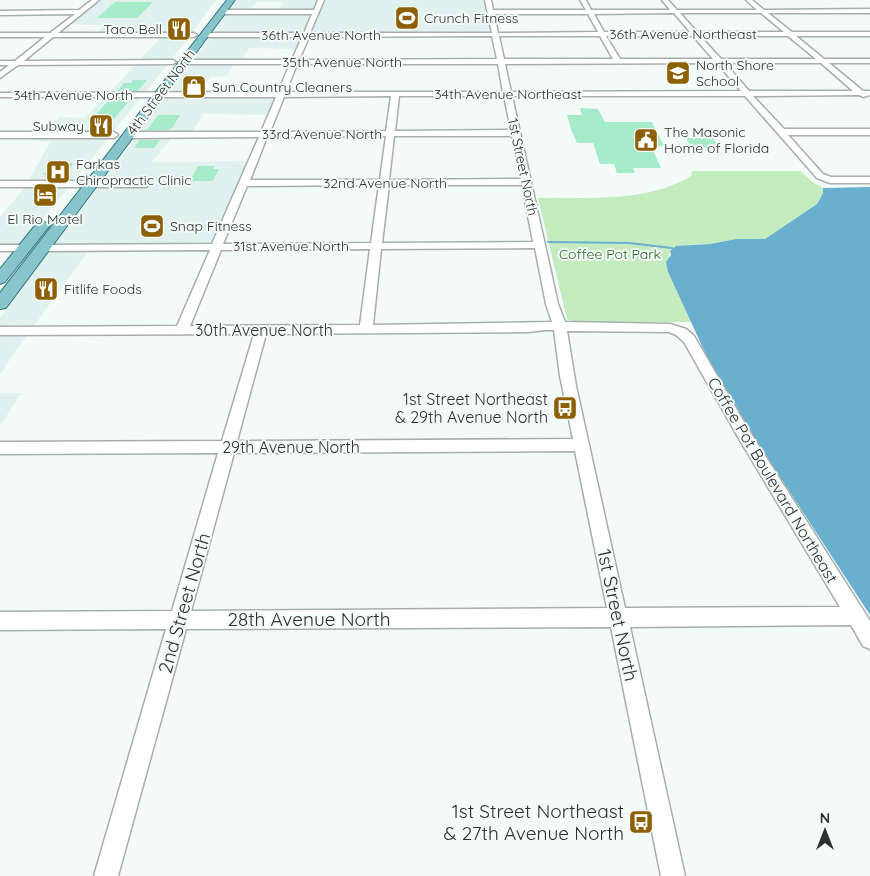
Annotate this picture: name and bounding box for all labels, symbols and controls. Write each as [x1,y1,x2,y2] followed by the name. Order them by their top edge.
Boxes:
[394,5,420,31] sports icon: Crunch Fitness
[424,9,518,27] place label: Crunch Fitness
[166,16,192,42] restaurant icon: Taco Bell
[103,20,162,38] place label: Taco Bell
[609,25,757,43] street label: 36th Avenue Northeast
[261,26,381,44] street label: 36th Avenue North
[123,46,199,138] street label: 4th Street North
[282,53,402,71] street label: 35th Avenue North
[696,56,774,90] place label: North Shore School
[665,60,691,86] school or university icon: North Shore School
[181,74,207,100] shop icon: Sun Country Cleaners
[212,78,352,96] place label: Sun Country Cleaners
[434,85,582,103] street label: 34th Avenue Northeast
[13,86,133,104] street label: 34th Avenue North
[88,113,114,139] restaurant icon: Subway
[33,117,84,135] place label: Subway
[504,117,542,217] street label: 1st Street North
[664,123,769,157] place label: The Masonic Home of Florida
[262,125,382,143] street label: 33rd Avenue North
[633,127,659,153] public building icon: The Masonic Home of Florida
[76,155,192,189] place label: Farkas Chiropractic Clinic
[45,159,71,185] hospital icon: Farkas Chiropractic Clinic
[323,174,447,192] street label: 32nd Avenue North
[32,182,58,208] hotel icon: El Rio Motel
[7,210,83,228] place label: El Rio Motel
[139,213,165,239] sports icon: Snap Fitness
[170,217,252,235] place label: Snap Fitness
[233,237,349,255] street label: 31st Avenue North
[559,245,661,263] park label: Coffee Pot Park
[33,276,59,302] restaurant icon: Fitlife Foods
[64,280,142,298] place label: Fitlife Foods
[195,320,333,340] street label: 30th Avenue North
[704,374,842,586] street label: Coffee Pot Boulevard Northeast
[395,389,548,427] place label: 1st Street Northeast & 29th Avenue North
[552,395,578,421] bus stop icon: 1st Street Northeast & 29th Avenue North
[222,437,360,457] street label: 29th Avenue North
[152,530,216,676] street label: 2nd Street North
[592,547,644,683] street label: 1st Street North
[227,607,391,631] street label: 28th Avenue North
[444,799,624,845] place label: 1st Street Northeast & 27th Avenue North
[800,806,850,856] north arrow
[628,809,654,835] bus stop icon: 1st Street Northeast & 27th Avenue North
[820,809,830,827] text: N

